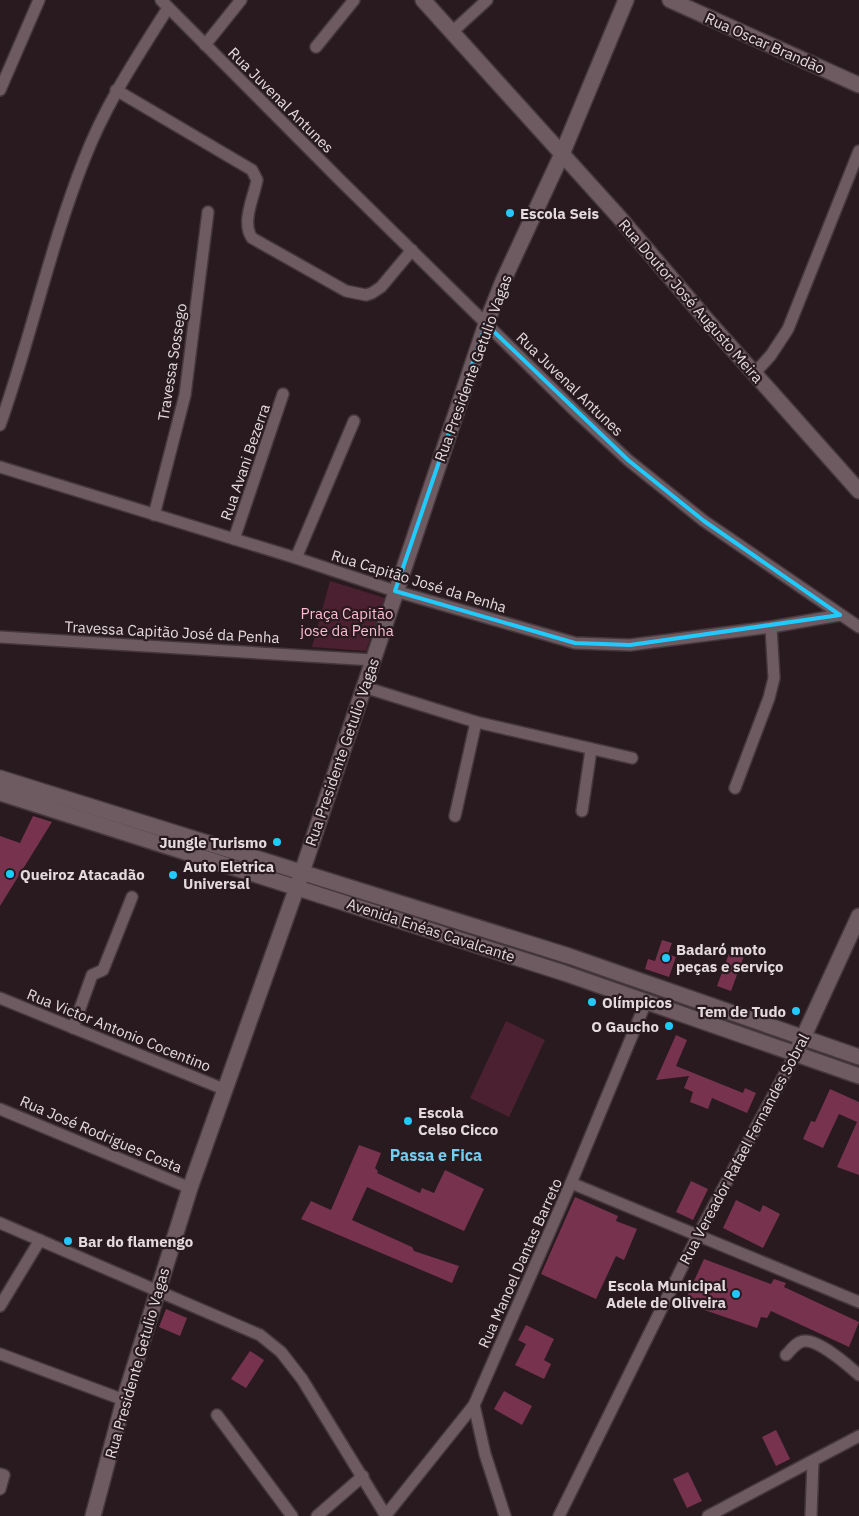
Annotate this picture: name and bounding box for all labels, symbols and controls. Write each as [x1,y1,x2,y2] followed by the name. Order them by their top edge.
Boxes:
[702,8,828,78] street label: Rua Oscar Brandão
[224,43,338,157] street label: Rua Juvenal Antunes
[520,204,600,223] place label: Escola Seis
[504,207,516,219] marker: Escola Seis
[615,215,767,387] street label: Rua Doutor José Augusto Meira
[430,272,516,464] street label: Rua Presidente Getulio Vagas
[153,302,191,422] street label: Travessa Sossego
[513,328,627,440] street label: Rua Juvenal Antunes
[216,401,274,523] street label: Rua Avani Bezerra
[329,545,509,617] street label: Rua Capitão José da Penha
[300,604,394,640] park label: Praça Capitão jose da Penha
[64,617,280,647] street label: Travessa Capitão José da Penha
[301,655,383,849] street label: Rua Presidente Getulio Vagas
[159,833,267,852] place label: Jungle Turismo
[271,836,283,848] marker: Jungle Turismo
[183,857,275,893] place label: Auto Eletrica Universal
[20,865,145,884] place label: Queiroz Atacadão
[4,868,16,880] marker: Queiroz Atacadão
[167,869,179,881] marker: Auto Eletrica Universal
[344,894,518,966] street label: Avenida Enéas Cavalcante
[676,940,784,976] place label: Badaró moto peças e serviço
[660,952,672,964] marker: Badaró moto peças e serviço
[24,984,214,1076] street label: Rua Victor Antonio Cocentino
[602,993,673,1012] place label: Olímpicos
[586,996,598,1008] marker: Olímpicos
[697,1002,786,1021] place label: Tem de Tudo
[790,1005,802,1017] marker: Tem de Tudo
[591,1017,659,1036] place label: O Gaucho
[663,1020,675,1032] marker: O Gaucho
[675,1030,813,1268] street label: Rua Vereador Rafael Fernandes Sobral
[17,1091,185,1177] street label: Rua José Rodrigues Costa
[418,1103,498,1139] place label: Escola Celso Cicco
[402,1115,414,1127] marker: Escola Celso Cicco
[390,1145,482,1165] district label: Passa e Fica
[474,1175,566,1351] street label: Rua Manoel Dantas Barreto
[78,1232,193,1251] place label: Bar do flamengo
[62,1235,74,1247] marker: Bar do flamengo
[101,1265,173,1461] street label: Rua Presidente Getulio Vagas
[606,1276,726,1312] place label: Escola Municipal Adele de Oliveira
[730,1288,742,1300] marker: Escola Municipal Adele de Oliveira

